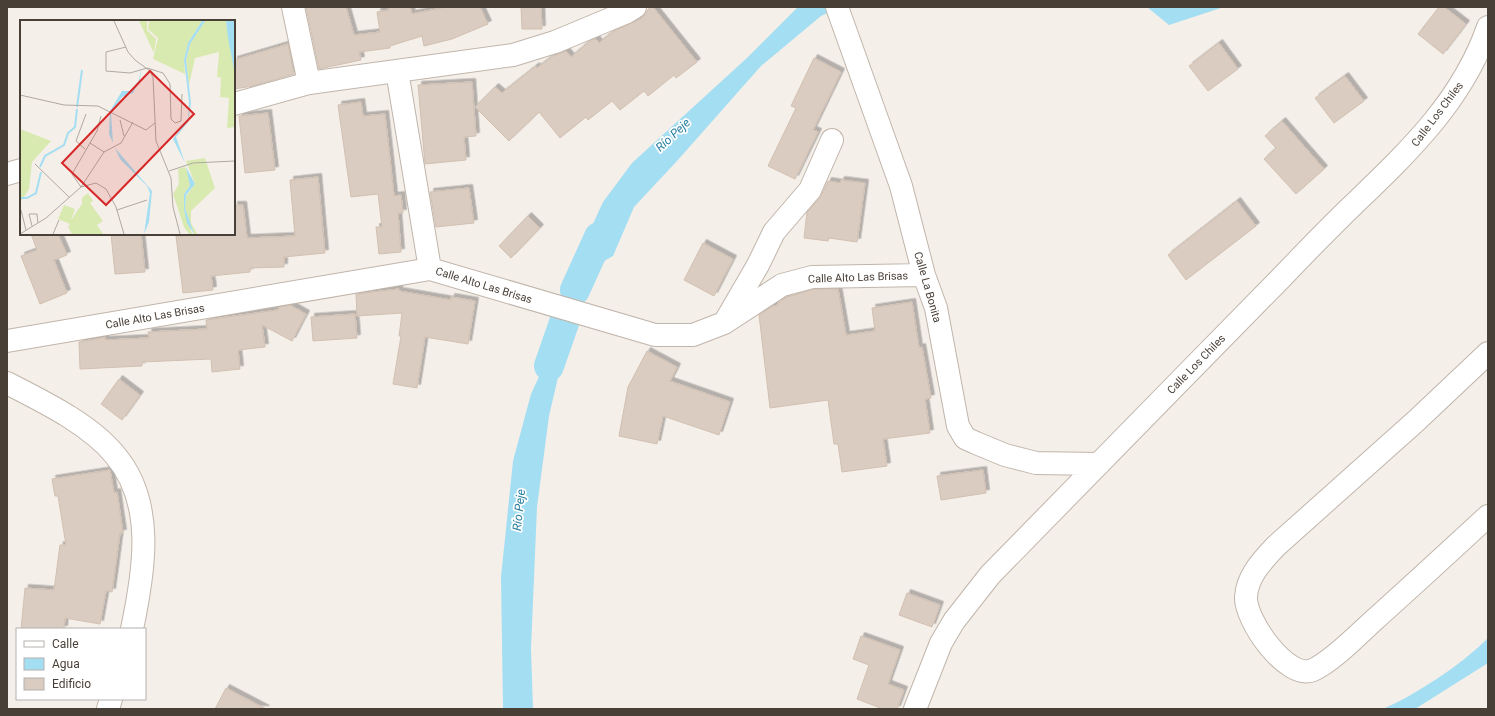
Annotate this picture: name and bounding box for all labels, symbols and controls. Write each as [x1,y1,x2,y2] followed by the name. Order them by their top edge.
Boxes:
[20,20,235,235] inset map
[1409,79,1466,149] street label: Calle Los Chiles
[653,116,693,154] water label: Río Peje
[911,250,944,324] street label: Calle La Bonita
[434,265,534,306] street label: Calle Alto Las Brisas
[808,269,909,286] street label: Calle Alto Las Brisas
[105,301,206,332] street label: Calle Alto Las Brisas
[1165,332,1228,397] street label: Calle Los Chiles
[510,488,528,532] water label: Río Peje
[16,628,146,700] legend
[52,637,79,651] text: Calle
[52,657,80,671] text: Agua
[52,677,91,691] text: Edificio

